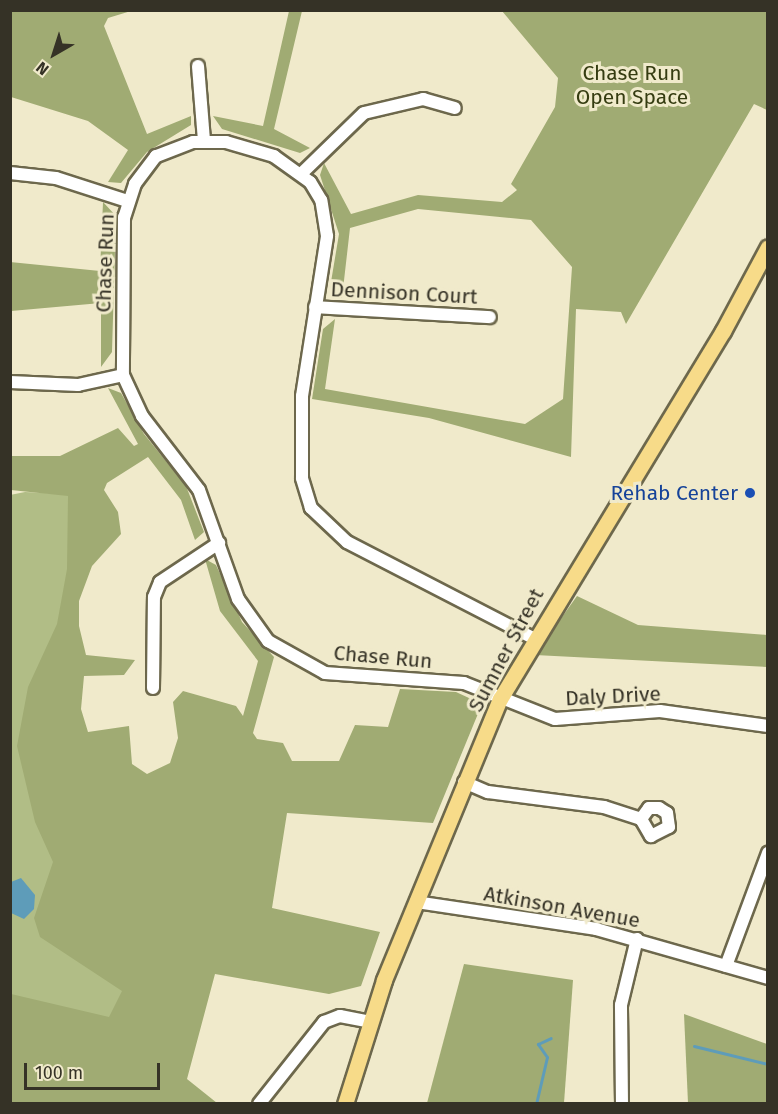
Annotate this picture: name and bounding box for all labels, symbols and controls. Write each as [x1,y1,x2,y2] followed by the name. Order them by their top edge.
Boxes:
[24,24,84,84] north arrow
[32,58,52,79] text: N
[576,60,688,110] park label: Chase Run Open Space
[91,213,119,313] street label: Chase Run
[330,277,478,309] street label: Dennison Court
[610,480,738,506] place label: Rehab Center
[743,486,757,500] marker: Rehab Center
[463,584,549,716] street label: Sumner Street
[333,640,433,674] street label: Chase Run
[565,681,661,711] street label: Daly Drive
[482,881,642,933] street label: Atkinson Avenue
[27,1051,164,1089] scale bar
[35,1062,83,1084] text: 100 m

